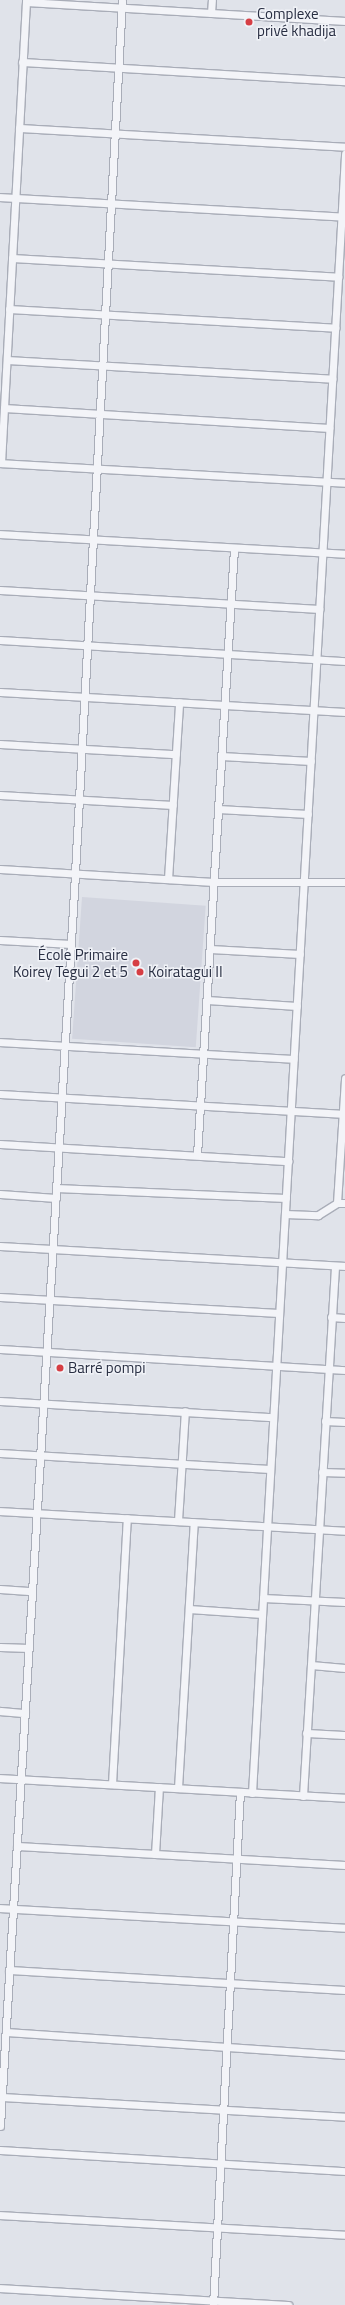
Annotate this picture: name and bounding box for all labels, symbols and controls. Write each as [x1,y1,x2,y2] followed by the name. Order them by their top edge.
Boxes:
[257,4,336,39] place label: Complexe privé khadija
[244,17,254,27] marker: Complexe privé khadija
[13,945,128,980] place label: École Primaire Koirey Tegui 2 et 5
[131,958,141,968] marker: École Primaire Koirey Tegui 2 et 5
[148,963,223,981] place label: Koiratagui II
[135,967,145,977] marker: Koiratagui II
[68,1359,145,1377] place label: Barré pompi
[55,1363,65,1373] marker: Barré pompi

